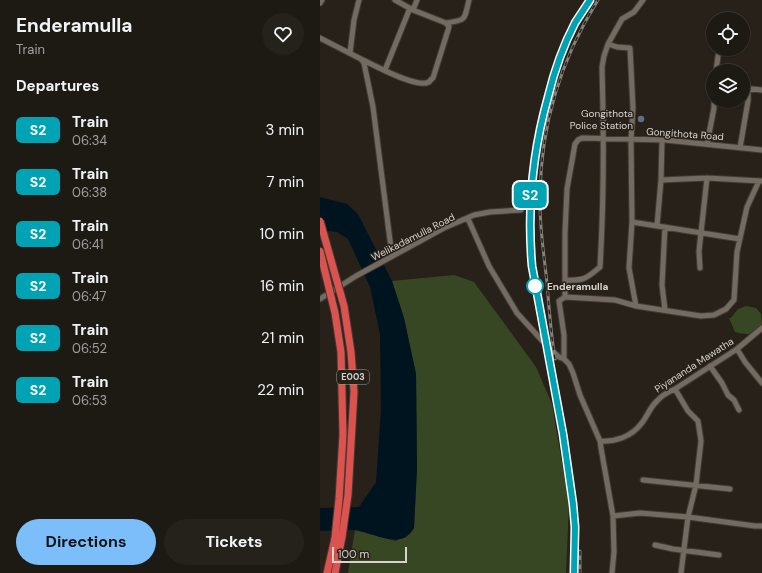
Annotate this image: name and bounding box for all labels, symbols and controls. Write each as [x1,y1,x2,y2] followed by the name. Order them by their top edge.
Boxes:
[706,12,750,108] map controls
[706,12,750,56] button: locate
[16,13,132,38] text: Enderamulla
[262,13,304,55] button: heart
[16,41,45,58] text: Train
[706,64,750,108] button: layers
[16,76,99,96] text: Departures
[570,107,633,132] place label: Gongithota Police Station
[72,112,109,132] text: Train
[636,114,646,124] marker: Gongithota Police Station
[266,120,304,140] text: 3 min
[30,121,46,139] text: S2
[646,125,724,143] street label: Gongithota Road
[72,132,107,149] text: 06:34
[72,164,109,184] text: Train
[266,172,304,192] text: 7 min
[30,173,46,191] text: S2
[512,182,548,208] line badge: S2
[72,184,107,201] text: 06:38
[522,186,538,204] text: S2
[369,210,457,264] street label: Welikadamulla Road
[72,216,109,236] text: Train
[259,224,304,244] text: 10 min
[30,225,46,243] text: S2
[72,236,104,253] text: 06:41
[72,268,109,288] text: Train
[260,276,304,296] text: 16 min
[30,277,46,295] text: S2
[526,277,544,295] marker: Enderamulla
[547,280,608,293] place label: Enderamulla
[72,288,107,305] text: 06:47
[72,320,109,340] text: Train
[261,328,304,348] text: 21 min
[30,329,46,347] text: S2
[652,335,736,395] street label: Piyananda Mawatha
[72,340,107,357] text: 06:52
[337,370,369,384] road number: E003
[72,372,109,392] text: Train
[257,380,304,400] text: 22 min
[30,381,46,399] text: S2
[72,392,107,409] text: 06:53
[16,519,156,565] button: Directions
[164,519,304,565] button: Tickets
[332,545,407,564] scale bar
[338,547,369,561] text: 100 m

